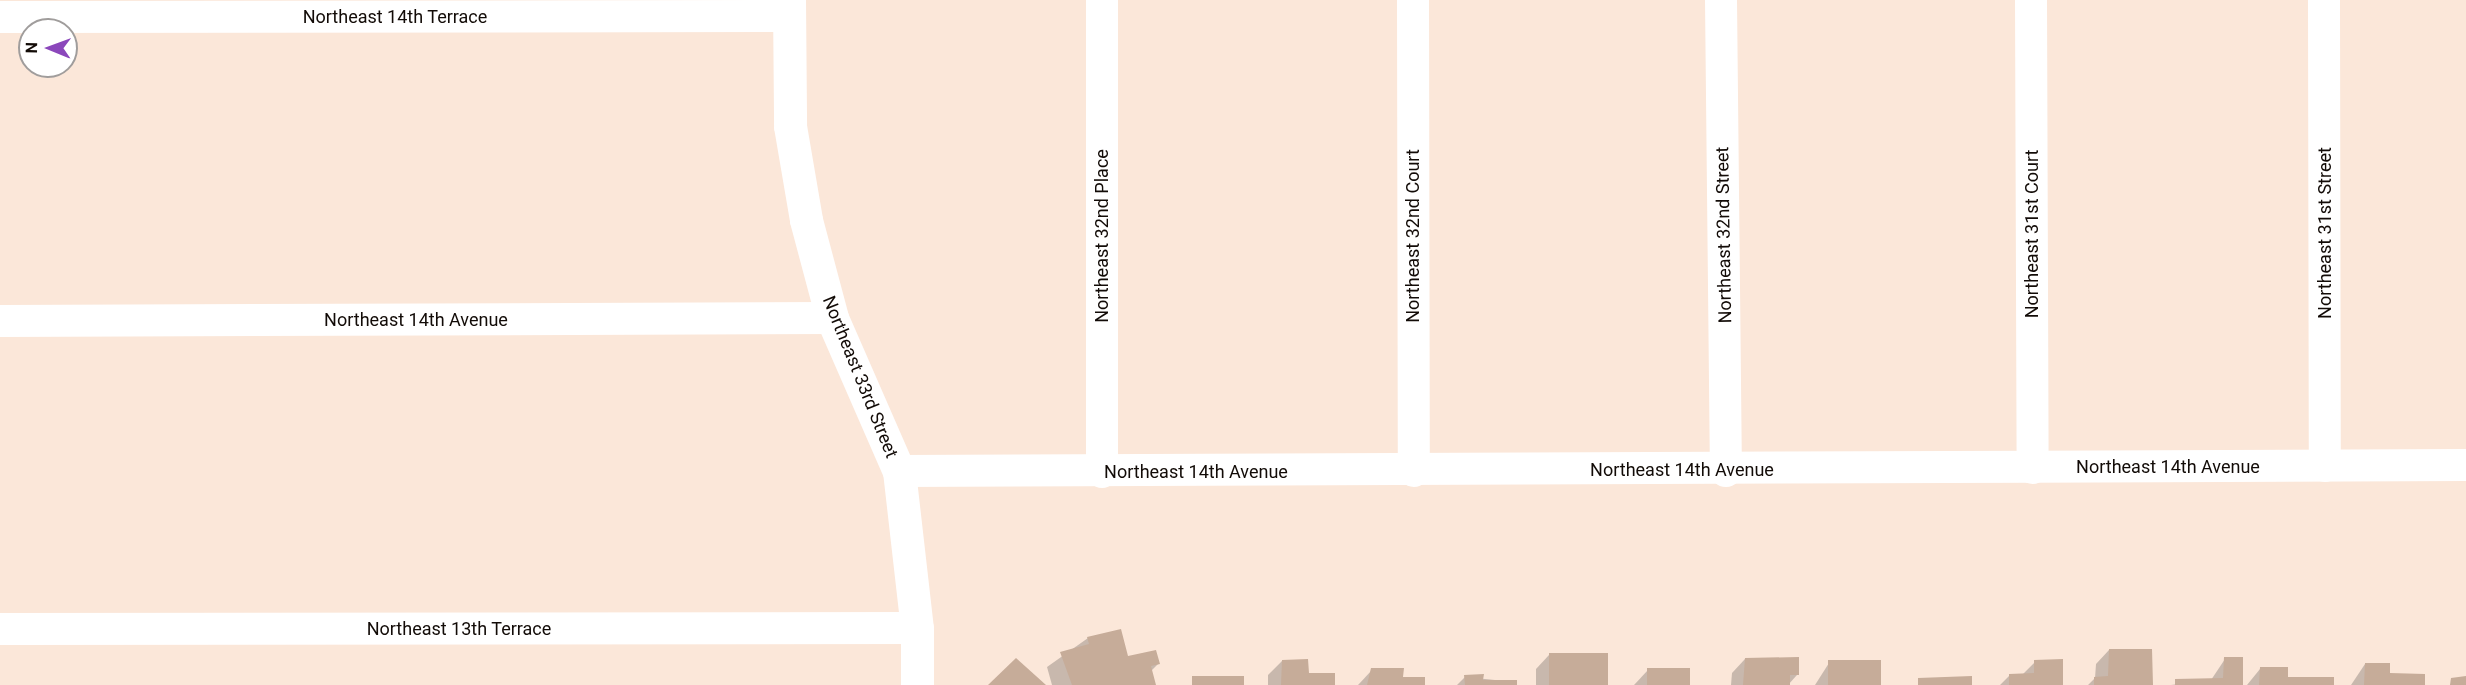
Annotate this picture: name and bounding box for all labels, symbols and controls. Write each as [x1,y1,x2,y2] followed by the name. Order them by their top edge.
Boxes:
[303,6,487,28] street label: Northeast 14th Terrace
[18,18,78,78] north arrow
[22,42,41,54] text: N
[1712,146,1736,324] street label: Northeast 32nd Street
[2314,147,2336,319] street label: Northeast 31st Street
[1091,149,1113,323] street label: Northeast 32nd Place
[1402,149,1424,323] street label: Northeast 32nd Court
[2021,150,2043,318] street label: Northeast 31st Court
[818,293,902,461] street label: Northeast 33rd Street
[324,309,508,331] street label: Northeast 14th Avenue
[2076,456,2260,478] street label: Northeast 14th Avenue
[1590,459,1774,481] street label: Northeast 14th Avenue
[1104,461,1288,483] street label: Northeast 14th Avenue
[367,618,551,640] street label: Northeast 13th Terrace

